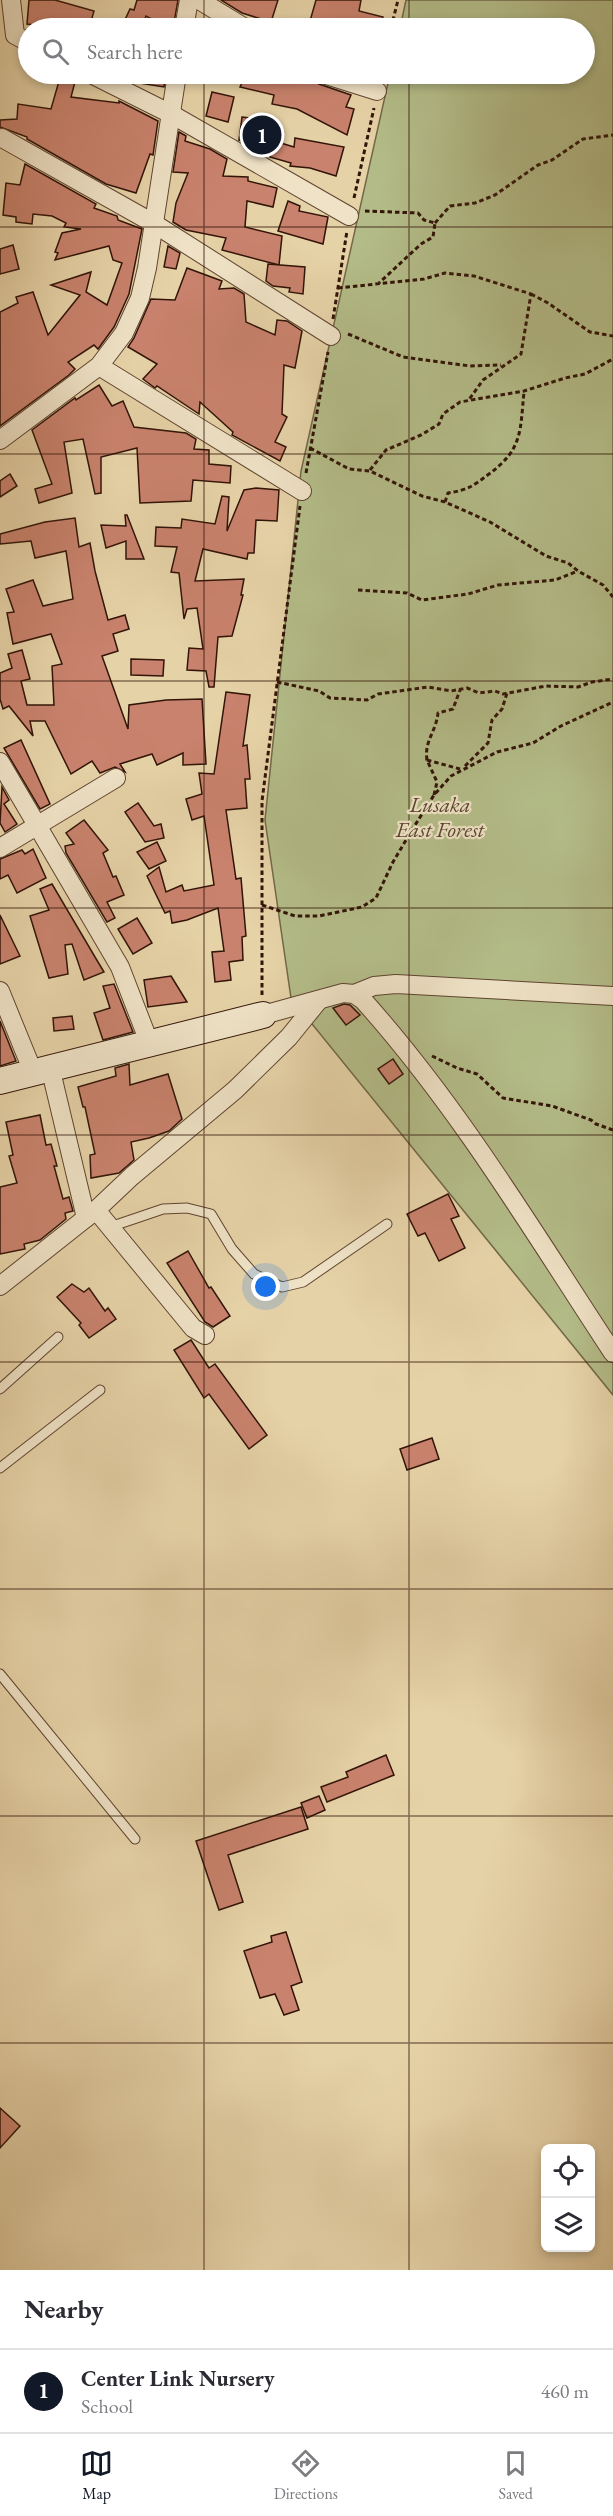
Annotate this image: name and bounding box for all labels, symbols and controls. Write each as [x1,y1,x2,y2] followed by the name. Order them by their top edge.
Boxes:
[18,18,595,84] search box
[39,35,72,68] icon: search
[87,37,182,66] text: Search here
[242,112,282,158] pin: 1
[395,790,486,844] park label: Lusaka East Forest
[251,1272,280,1301] your location
[541,2144,595,2252] map controls
[541,2144,595,2198] button: locate
[541,2198,595,2252] button: layers
[24,2292,104,2326] text: Nearby
[81,2364,274,2393] text: Center Link Nursery
[38,2378,49,2404] text: 1
[541,2378,589,2404] text: 460 m
[81,2393,133,2419] text: School
[80,2447,113,2504] tab: Map
[274,2447,338,2504] tab: Directions
[498,2447,533,2504] tab: Saved

